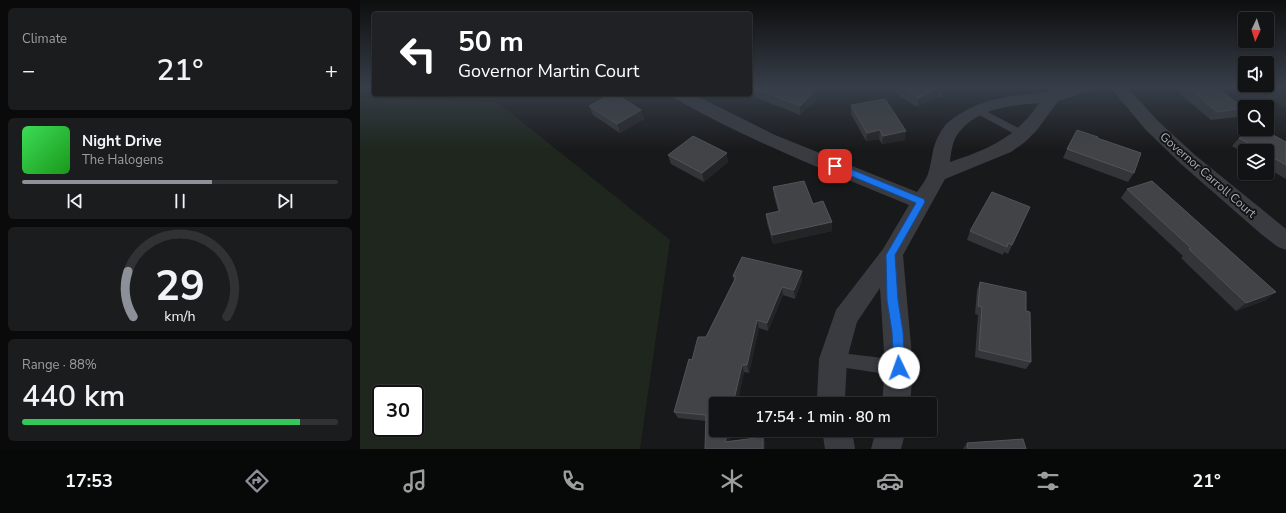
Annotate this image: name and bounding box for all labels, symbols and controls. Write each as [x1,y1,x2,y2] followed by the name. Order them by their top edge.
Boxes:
[1238,12,1274,48] north arrow
[1238,12,1274,180] map controls
[458,23,524,61] text: 50 m
[392,28,444,80] icon: left
[22,30,67,48] text: Climate
[156,50,204,91] text: 21°
[22,56,35,86] text: −
[325,56,338,86] text: +
[1238,56,1274,92] button: sound
[458,59,639,83] text: Governor Martin Court
[1238,100,1274,136] button: search
[1157,129,1260,222] street label: Governor Carroll Court
[82,131,162,151] text: Night Drive
[1238,144,1274,180] button: layers
[818,149,852,183] pin
[82,151,163,169] text: The Halogens
[824,155,846,177] icon: arrive
[64,190,86,212] icon: previous
[169,190,191,212] icon: pause
[274,190,296,212] icon: next
[155,258,205,315] text: 29
[164,307,196,326] text: km/h
[878,347,920,389] position arrow
[22,356,97,374] text: Range · 88%
[22,376,125,417] text: 440 km
[372,385,424,437] speed limit sign: 30
[755,407,891,427] text: 17:54 · 1 min · 80 m
[243,467,271,495] icon: directions
[401,467,429,495] icon: music
[559,467,587,495] icon: phone
[718,467,746,495] icon: climate
[876,467,904,495] icon: car
[1034,467,1062,495] icon: filters
[65,469,113,493] text: 17:53
[1192,469,1221,493] text: 21°

